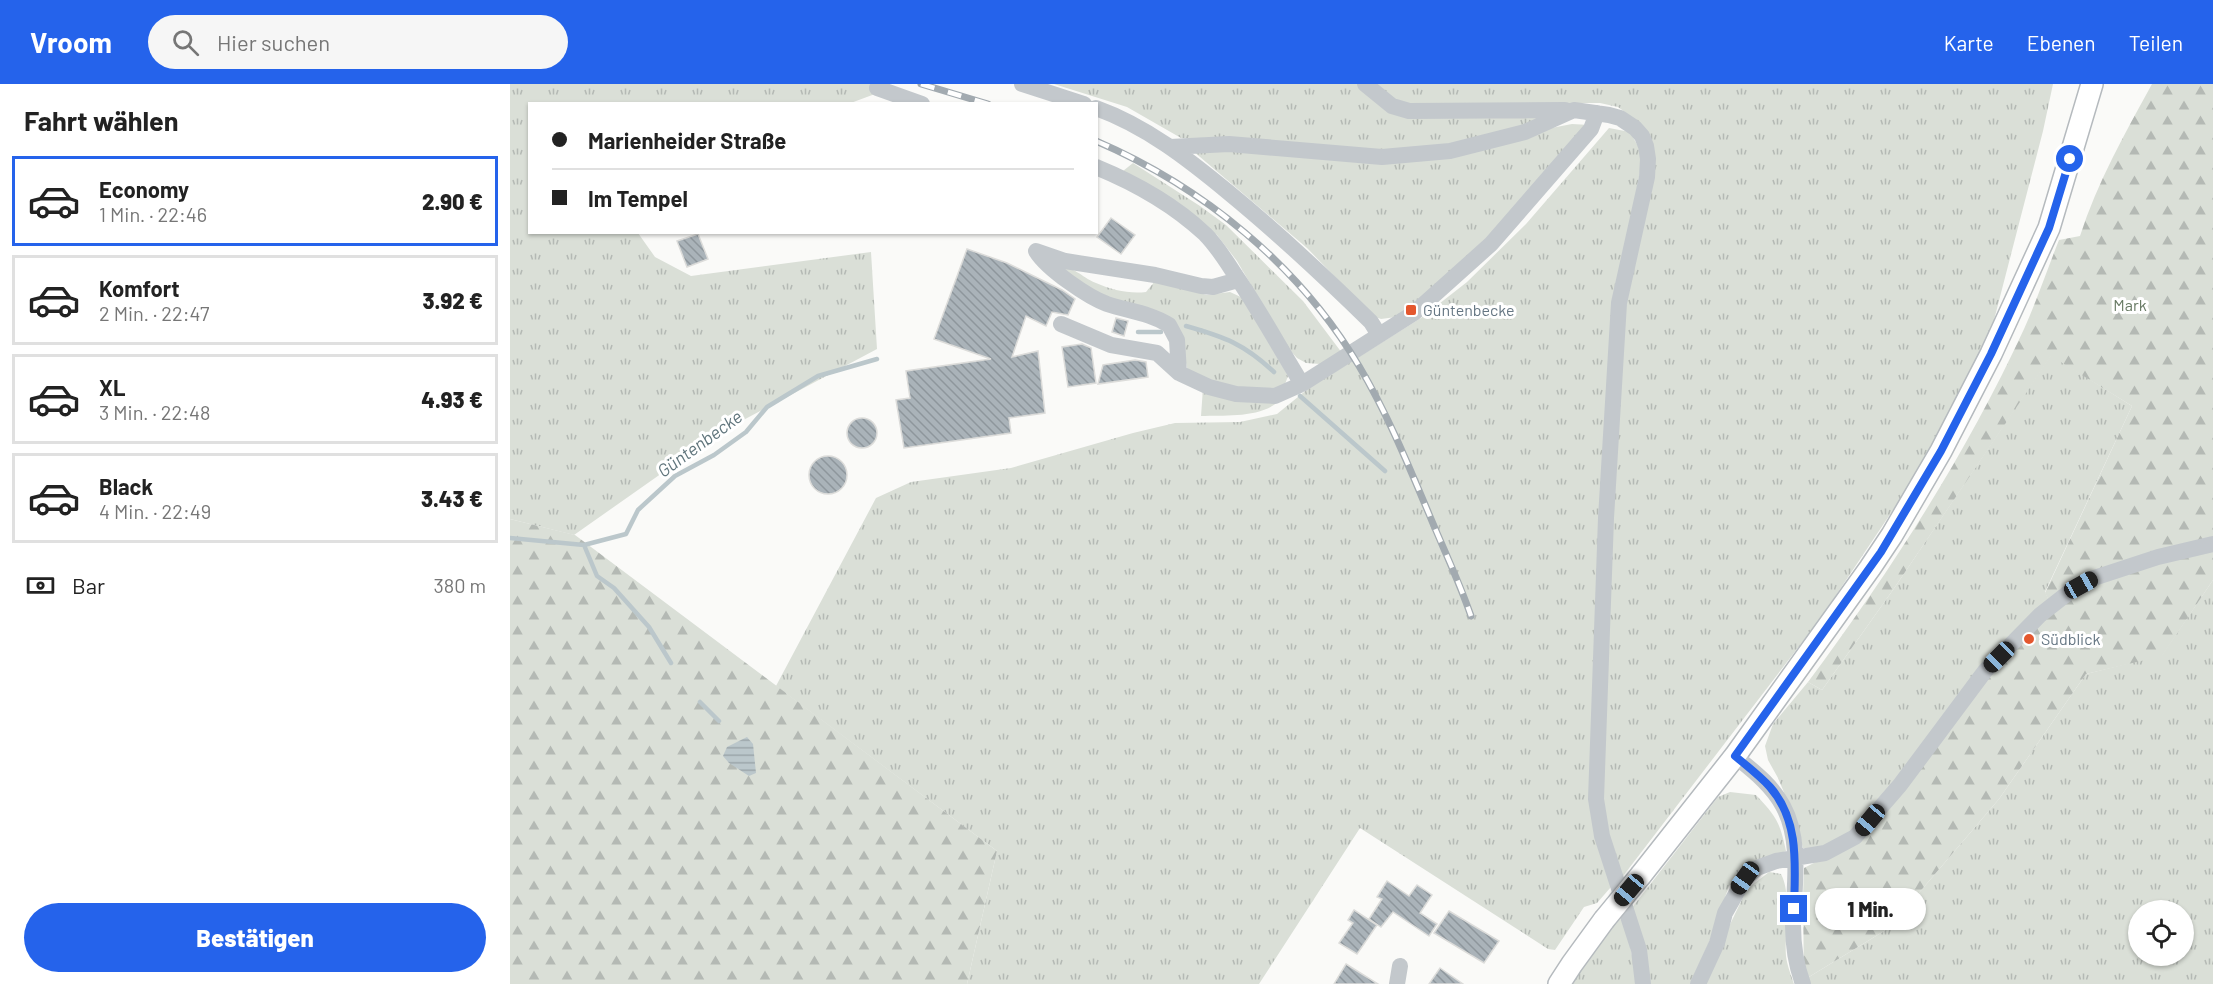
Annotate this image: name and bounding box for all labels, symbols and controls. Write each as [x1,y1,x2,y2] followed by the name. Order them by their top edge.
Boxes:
[148,15,568,69] search box
[30,25,112,59] text: Vroom
[169,26,202,59] icon: search
[217,29,330,55] text: Hier suchen
[1944,30,1994,55] text: Karte
[2027,30,2096,55] text: Ebenen
[2129,30,2183,55] text: Teilen
[24,104,179,136] text: Fahrt wählen
[588,127,786,153] text: Marienheider Straße
[2056,145,2083,172] route start
[27,174,81,228] icon: car
[99,176,189,202] text: Economy
[588,185,688,211] text: Im Tempel
[422,188,483,214] text: 2.90 €
[99,202,207,226] text: 1 Min. · 22:46
[27,273,81,327] icon: car
[99,275,180,301] text: Komfort
[422,287,483,313] text: 3.92 €
[2113,295,2147,314] park label: Mark
[1423,300,1515,319] place label: Güntenbecke
[99,301,209,325] text: 2 Min. · 22:47
[1404,303,1418,317] marker: Güntenbecke
[27,372,81,426] icon: car
[99,374,125,400] text: XL
[421,386,483,412] text: 4.93 €
[99,400,210,424] text: 3 Min. · 22:48
[653,405,746,481] water label: Güntenbecke
[27,471,81,525] icon: car
[99,473,153,499] text: Black
[421,485,483,511] text: 3.43 €
[99,499,211,523] text: 4 Min. · 22:49
[2061,568,2101,602] car
[24,569,57,602] icon: cash
[72,572,105,598] text: Bar
[433,573,486,597] text: 380 m
[2041,629,2101,648] place label: Südblick
[2022,632,2036,646] marker: Südblick
[1980,638,2018,676] car
[1852,800,1888,840] car
[1727,858,1763,898] car
[1611,870,1647,910] car
[1815,888,1926,930] callout: 1 Min.
[1780,895,1807,922] route end
[1847,897,1894,921] text: 1 Min.
[2128,900,2194,966] map controls
[2128,900,2194,966] button: locate
[24,903,486,972] button: Bestätigen

